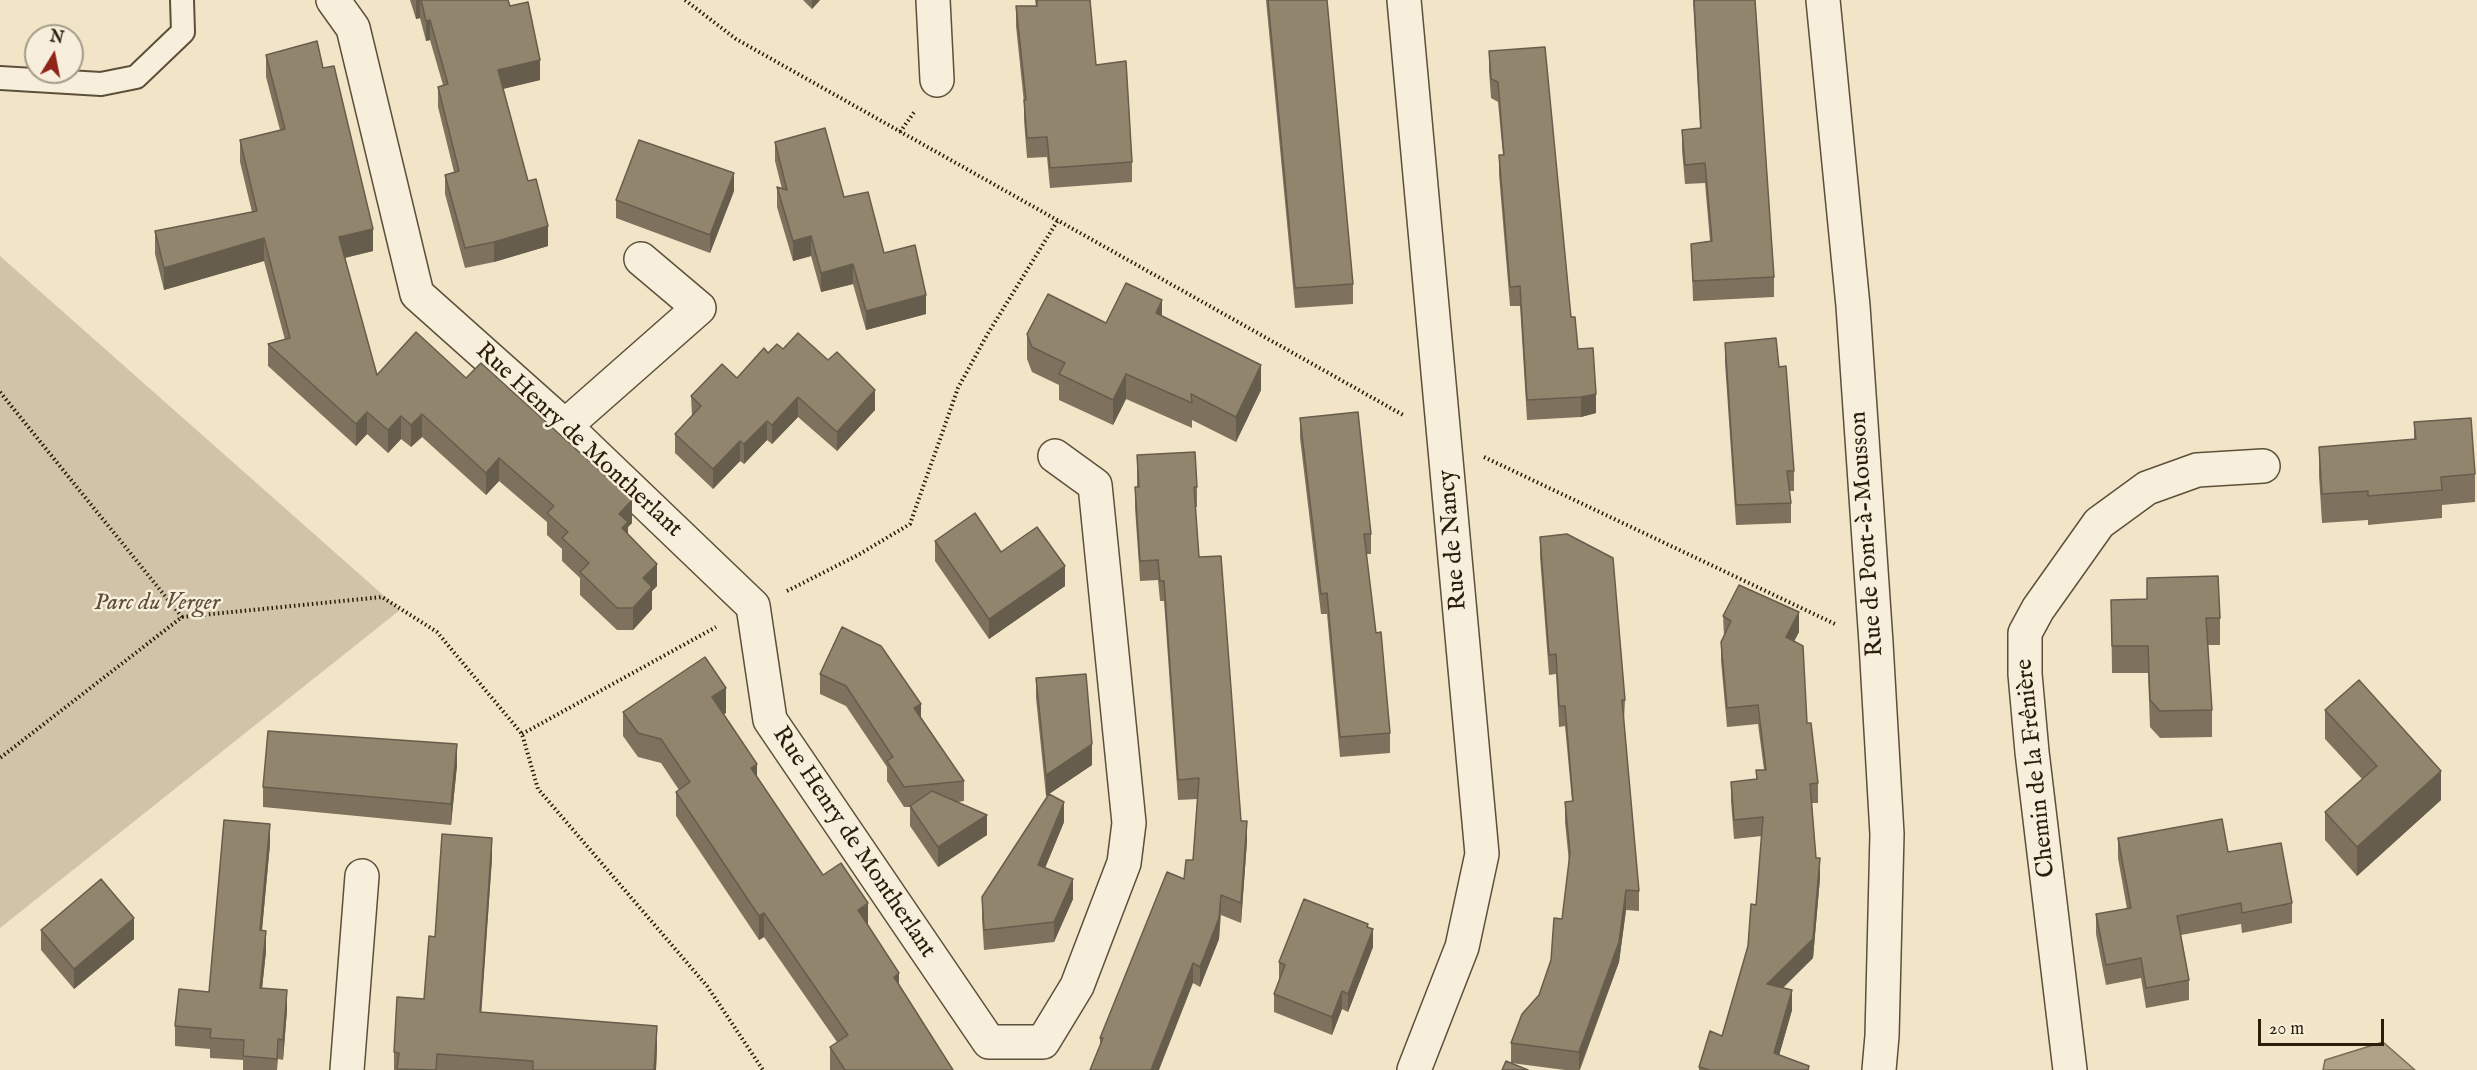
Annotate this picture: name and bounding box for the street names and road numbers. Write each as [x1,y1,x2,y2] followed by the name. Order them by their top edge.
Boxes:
[469,338,687,544] street label: Rue Henry de Montherlant
[1845,410,1891,658] street label: Rue de Pont-à-Mousson
[1433,468,1475,612] street label: Rue de Nancy
[2011,657,2063,879] street label: Chemin de la Frênière
[765,722,941,964] street label: Rue Henry de Montherlant

